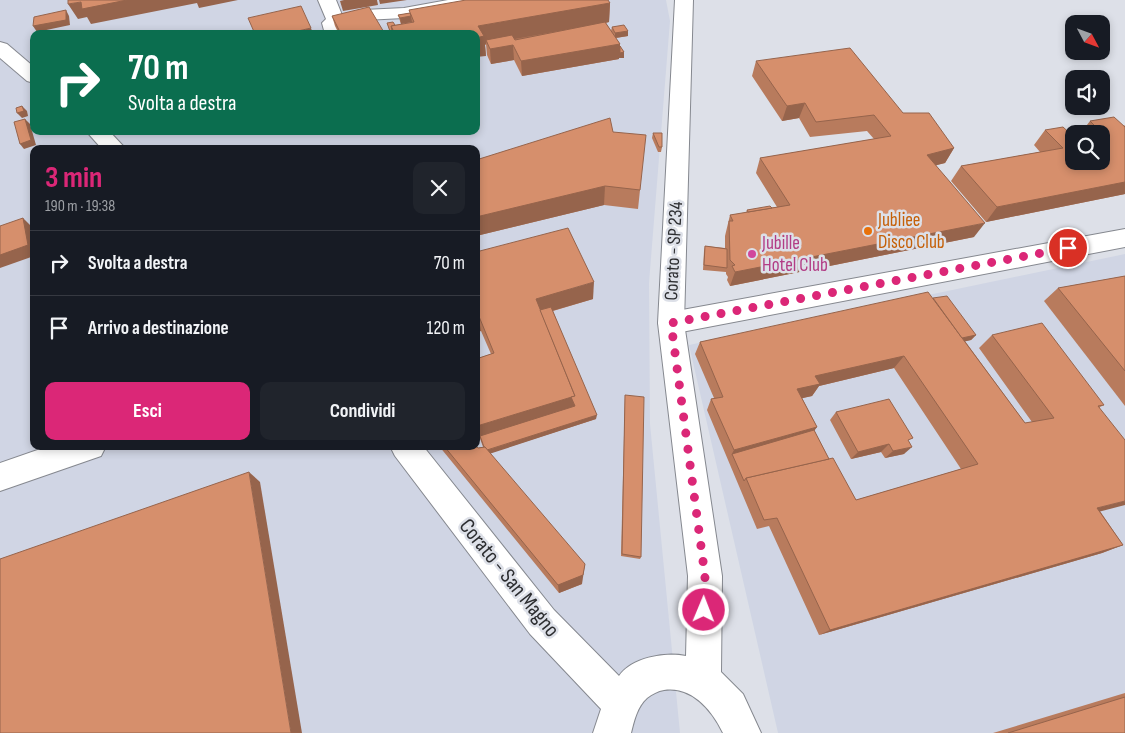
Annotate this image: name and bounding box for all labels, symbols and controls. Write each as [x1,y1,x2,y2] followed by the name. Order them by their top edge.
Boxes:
[1065,15,1110,60] north arrow
[1065,15,1110,170] map controls
[128,47,188,90] text: 70 m
[45,50,110,115] icon: right
[1065,70,1110,115] button: sound
[128,90,237,117] text: Svolta a destra
[1065,125,1110,170] button: search
[45,160,102,196] text: 3 min
[413,162,465,214] button: close
[45,197,115,216] text: 190 m · 19:38
[660,201,688,301] street label: Corato - SP 234
[877,209,945,254] place label: Jubliee Disco Club
[862,225,874,237] marker: Jubliee Disco Club
[1047,227,1089,269] pin
[761,232,828,277] place label: Jubille Hotel Club
[1054,234,1082,262] icon: arrive
[746,248,758,260] marker: Jubille Hotel Club
[45,249,73,277] icon: right
[88,252,188,275] text: Svolta a destra
[434,252,465,275] text: 70 m
[45,314,73,342] icon: arrive
[88,317,229,340] text: Arrivo a destinazione
[427,317,465,340] text: 120 m
[45,382,250,440] button: Esci
[260,382,465,440] button: Condividi
[453,513,565,643] street label: Corato - San Magno
[677,583,729,635] position arrow

